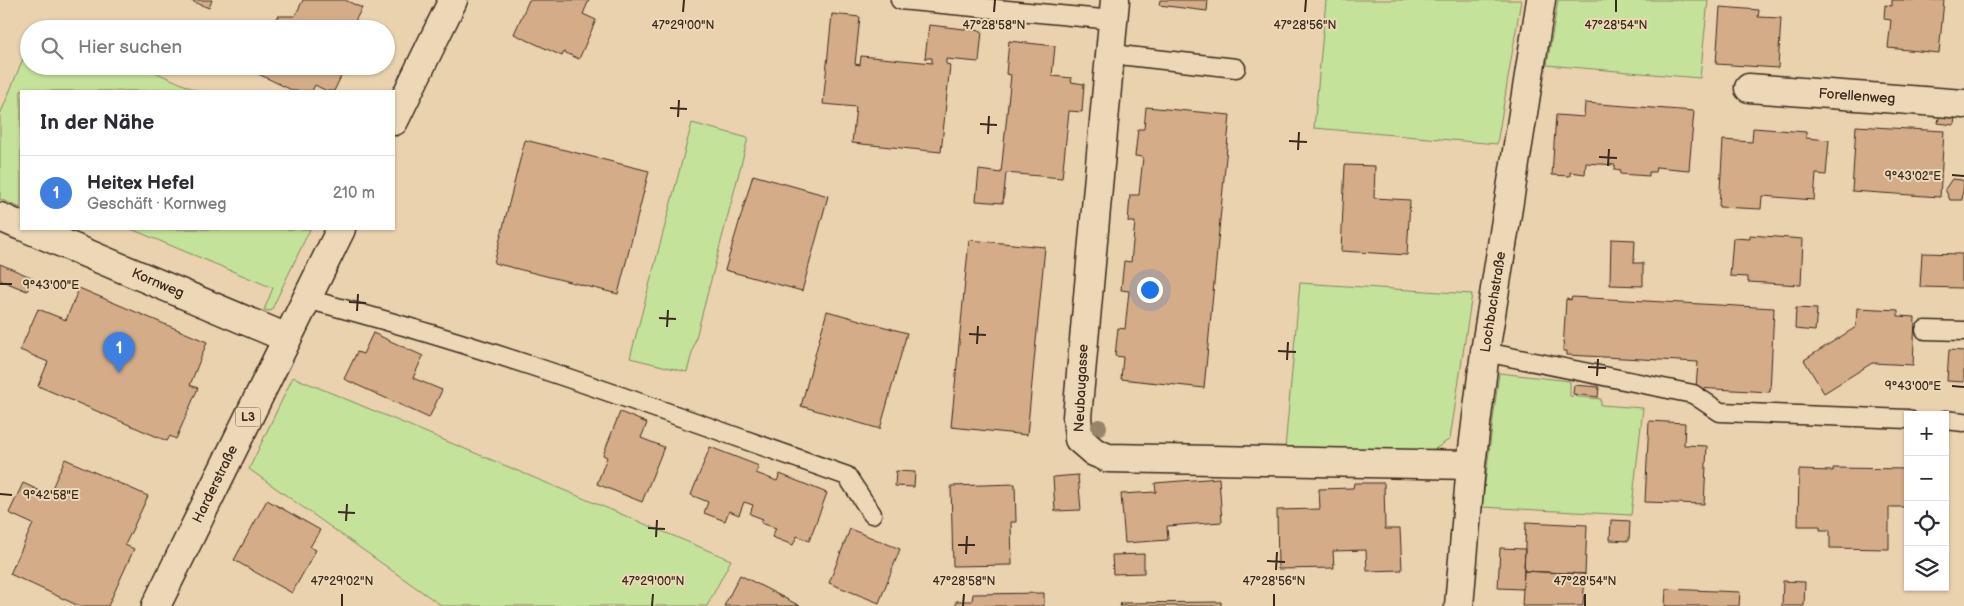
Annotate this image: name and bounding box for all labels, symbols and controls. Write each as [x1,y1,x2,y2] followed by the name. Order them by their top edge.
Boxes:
[651,18,715,33] text: 47°29'00"N
[963,18,1025,33] text: 47°28'58"N
[1273,18,1337,33] text: 47°28'56"N
[1584,18,1648,33] text: 47°28'54"N
[20,20,395,75] search box
[38,34,66,62] icon: search
[78,36,182,59] text: Hier suchen
[1818,85,1896,107] street label: Forellenweg
[40,110,154,135] text: In der Nähe
[1885,169,1941,184] text: 9°43'02"E
[87,172,194,195] text: Heitex Hefel
[53,184,59,203] text: 1
[333,184,375,203] text: 210 m
[87,195,226,214] text: Geschäft · Kornweg
[1477,250,1509,354] street label: Lochbachstraße
[129,264,187,302] street label: Kornweg
[1137,277,1163,303] your location
[23,278,79,293] text: 9°43'00"E
[103,332,135,373] pin: 1
[1070,343,1092,433] street label: Neubaugasse
[1885,379,1941,394] text: 9°43'00"E
[236,408,260,427] road number: L3
[1904,411,1949,591] map controls
[1904,411,1949,456] button: +
[189,442,241,526] street label: Harderstraße
[1904,456,1949,501] button: −
[23,488,79,503] text: 9°42'58"E
[1904,501,1949,546] button: locate
[1904,546,1949,591] button: layers
[310,574,374,589] text: 47°29'02"N
[621,574,685,589] text: 47°29'00"N
[933,574,995,589] text: 47°28'58"N
[1242,574,1306,589] text: 47°28'56"N
[1553,574,1617,589] text: 47°28'54"N

